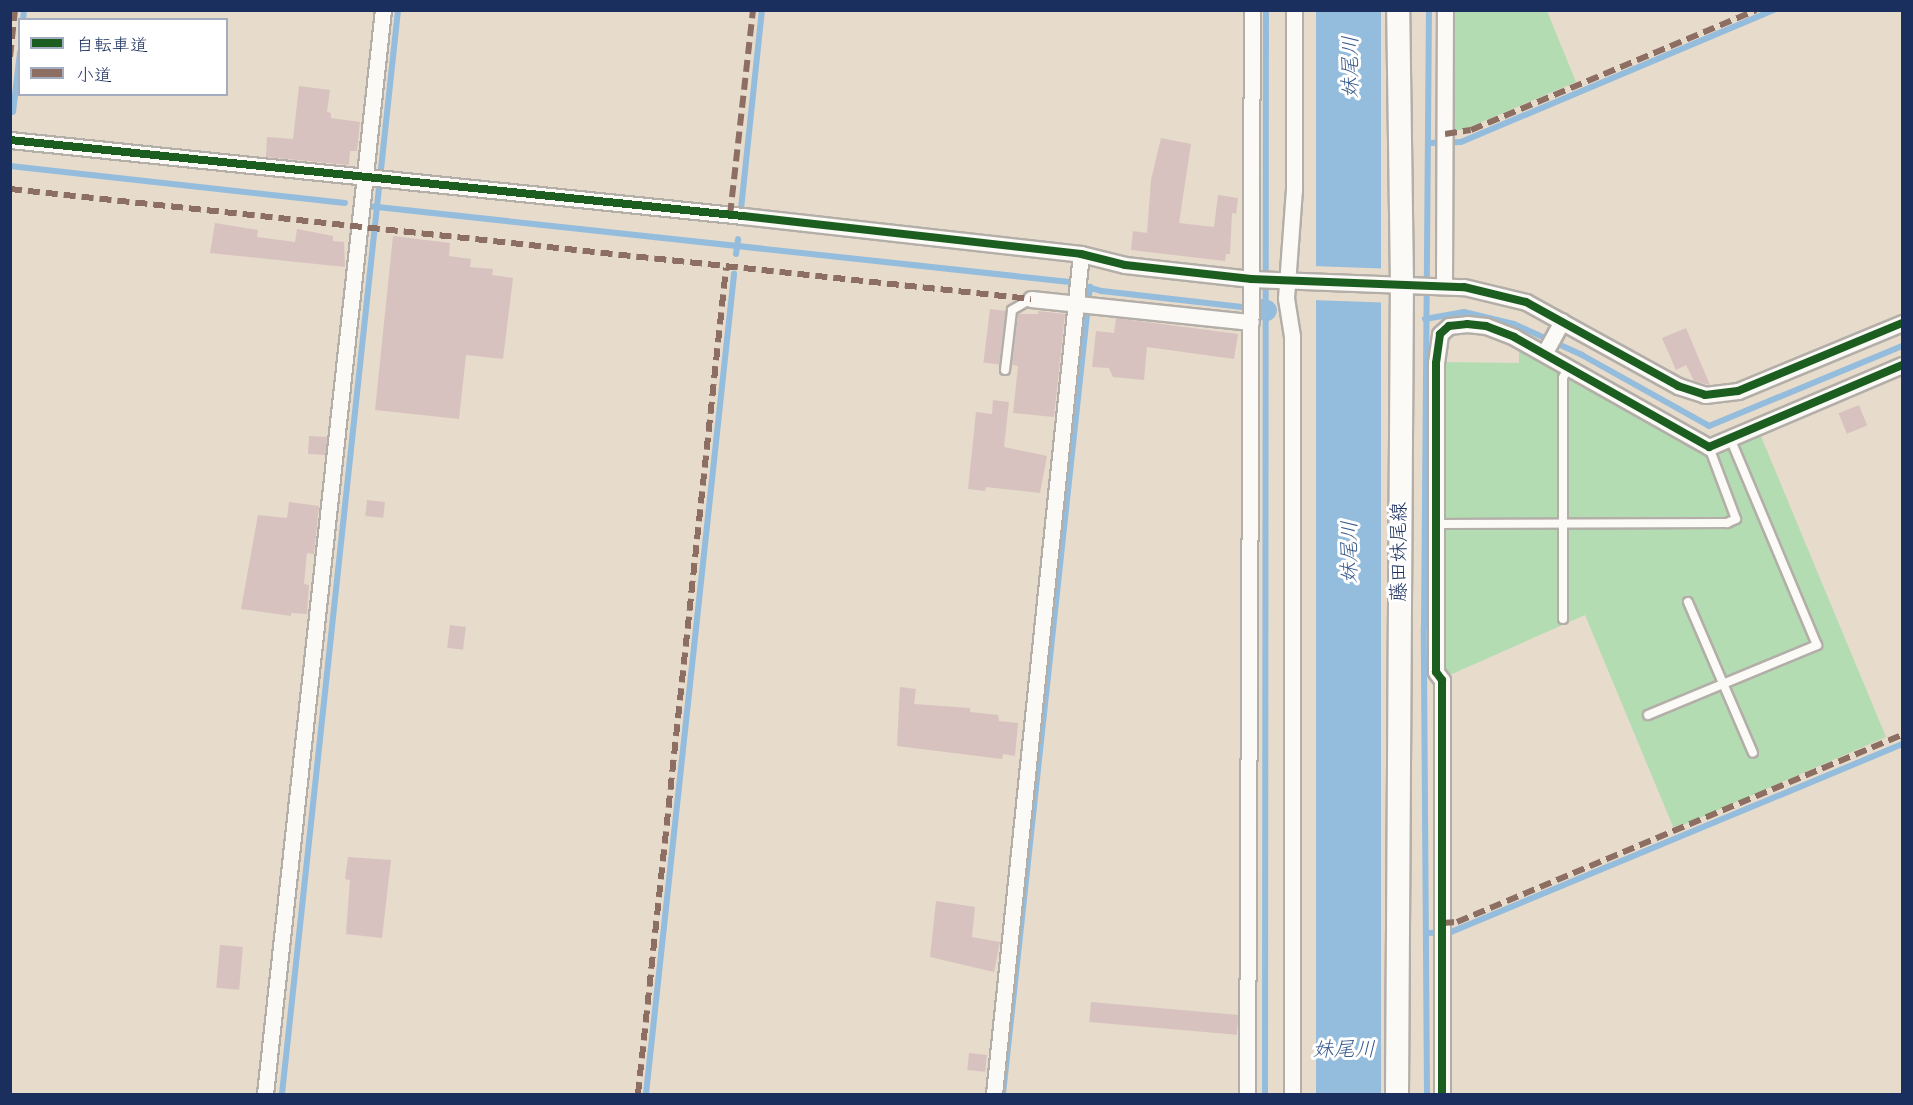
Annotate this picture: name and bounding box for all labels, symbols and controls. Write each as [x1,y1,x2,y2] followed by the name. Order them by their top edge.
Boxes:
[18,18,228,96] legend
[76,34,148,57] text: 自転車道
[1338,36,1364,98] water label: 妹尾川
[76,64,112,87] text: 小道
[1386,502,1410,602] street label: 藤田妹尾線
[1337,521,1363,583] water label: 妹尾川
[1313,1037,1375,1063] water label: 妹尾川

